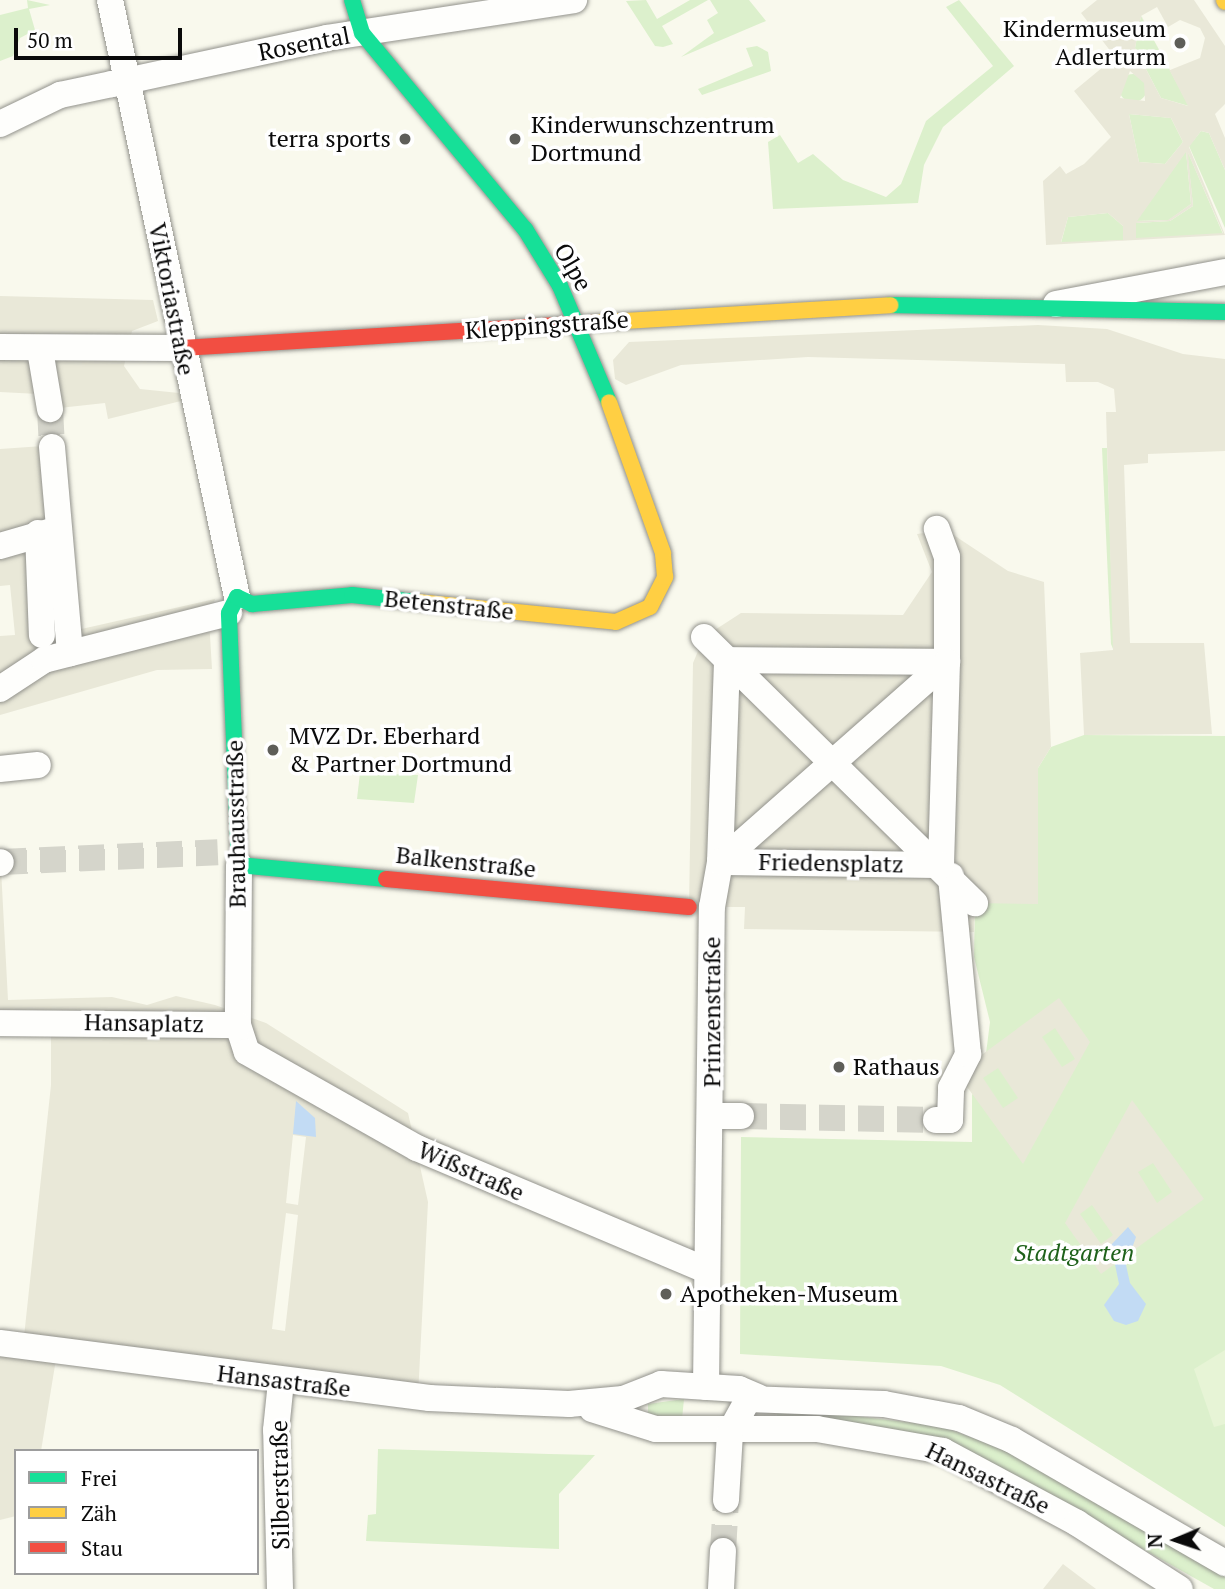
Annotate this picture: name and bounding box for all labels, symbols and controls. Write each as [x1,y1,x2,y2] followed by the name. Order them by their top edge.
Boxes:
[18,14,186,58] scale bar
[1003,15,1166,71] place label: Kindermuseum Adlerturm
[256,21,352,67] street label: Rosental
[27,26,73,54] text: 50 m
[1172,35,1188,51] marker: Kindermuseum Adlerturm
[531,111,774,167] place label: Kinderwunschzentrum Dortmund
[268,125,391,153] place label: terra sports
[505,129,525,149] marker: Kinderwunschzentrum Dortmund
[397,131,413,147] marker: terra sports
[143,220,201,378] street label: Viktoriastraße
[548,238,598,296] street label: Olpe
[464,305,630,345] street label: Kleppingstraße
[383,584,515,626] street label: Betenstraße
[289,722,512,778] place label: MVZ Dr. Eberhard & Partner Dortmund
[220,740,252,908] street label: Brauhausstraße
[263,740,283,760] marker: MVZ Dr. Eberhard & Partner Dortmund
[395,840,537,884] street label: Balkenstraße
[758,847,904,879] street label: Friedensplatz
[698,937,726,1087] street label: Prinzenstraße
[84,1008,204,1038] street label: Hansaplatz
[853,1053,940,1081] place label: Rathaus
[831,1059,847,1075] marker: Rathaus
[414,1135,528,1207] street label: Wißstraße
[1014,1239,1134,1267] park label: Stadtgarten
[680,1280,898,1308] place label: Apotheken-Museum
[658,1286,674,1302] marker: Apotheken-Museum
[216,1359,352,1403] street label: Hansastraße
[264,1420,296,1550] street label: Silberstraße
[921,1436,1055,1520] street label: Hansastraße
[14,1449,259,1575] legend
[81,1464,117,1492] text: Frei
[81,1499,117,1527] text: Zäh
[1141,1505,1211,1575] north arrow
[1142,1533,1167,1548] text: N
[81,1534,123,1562] text: Stau

